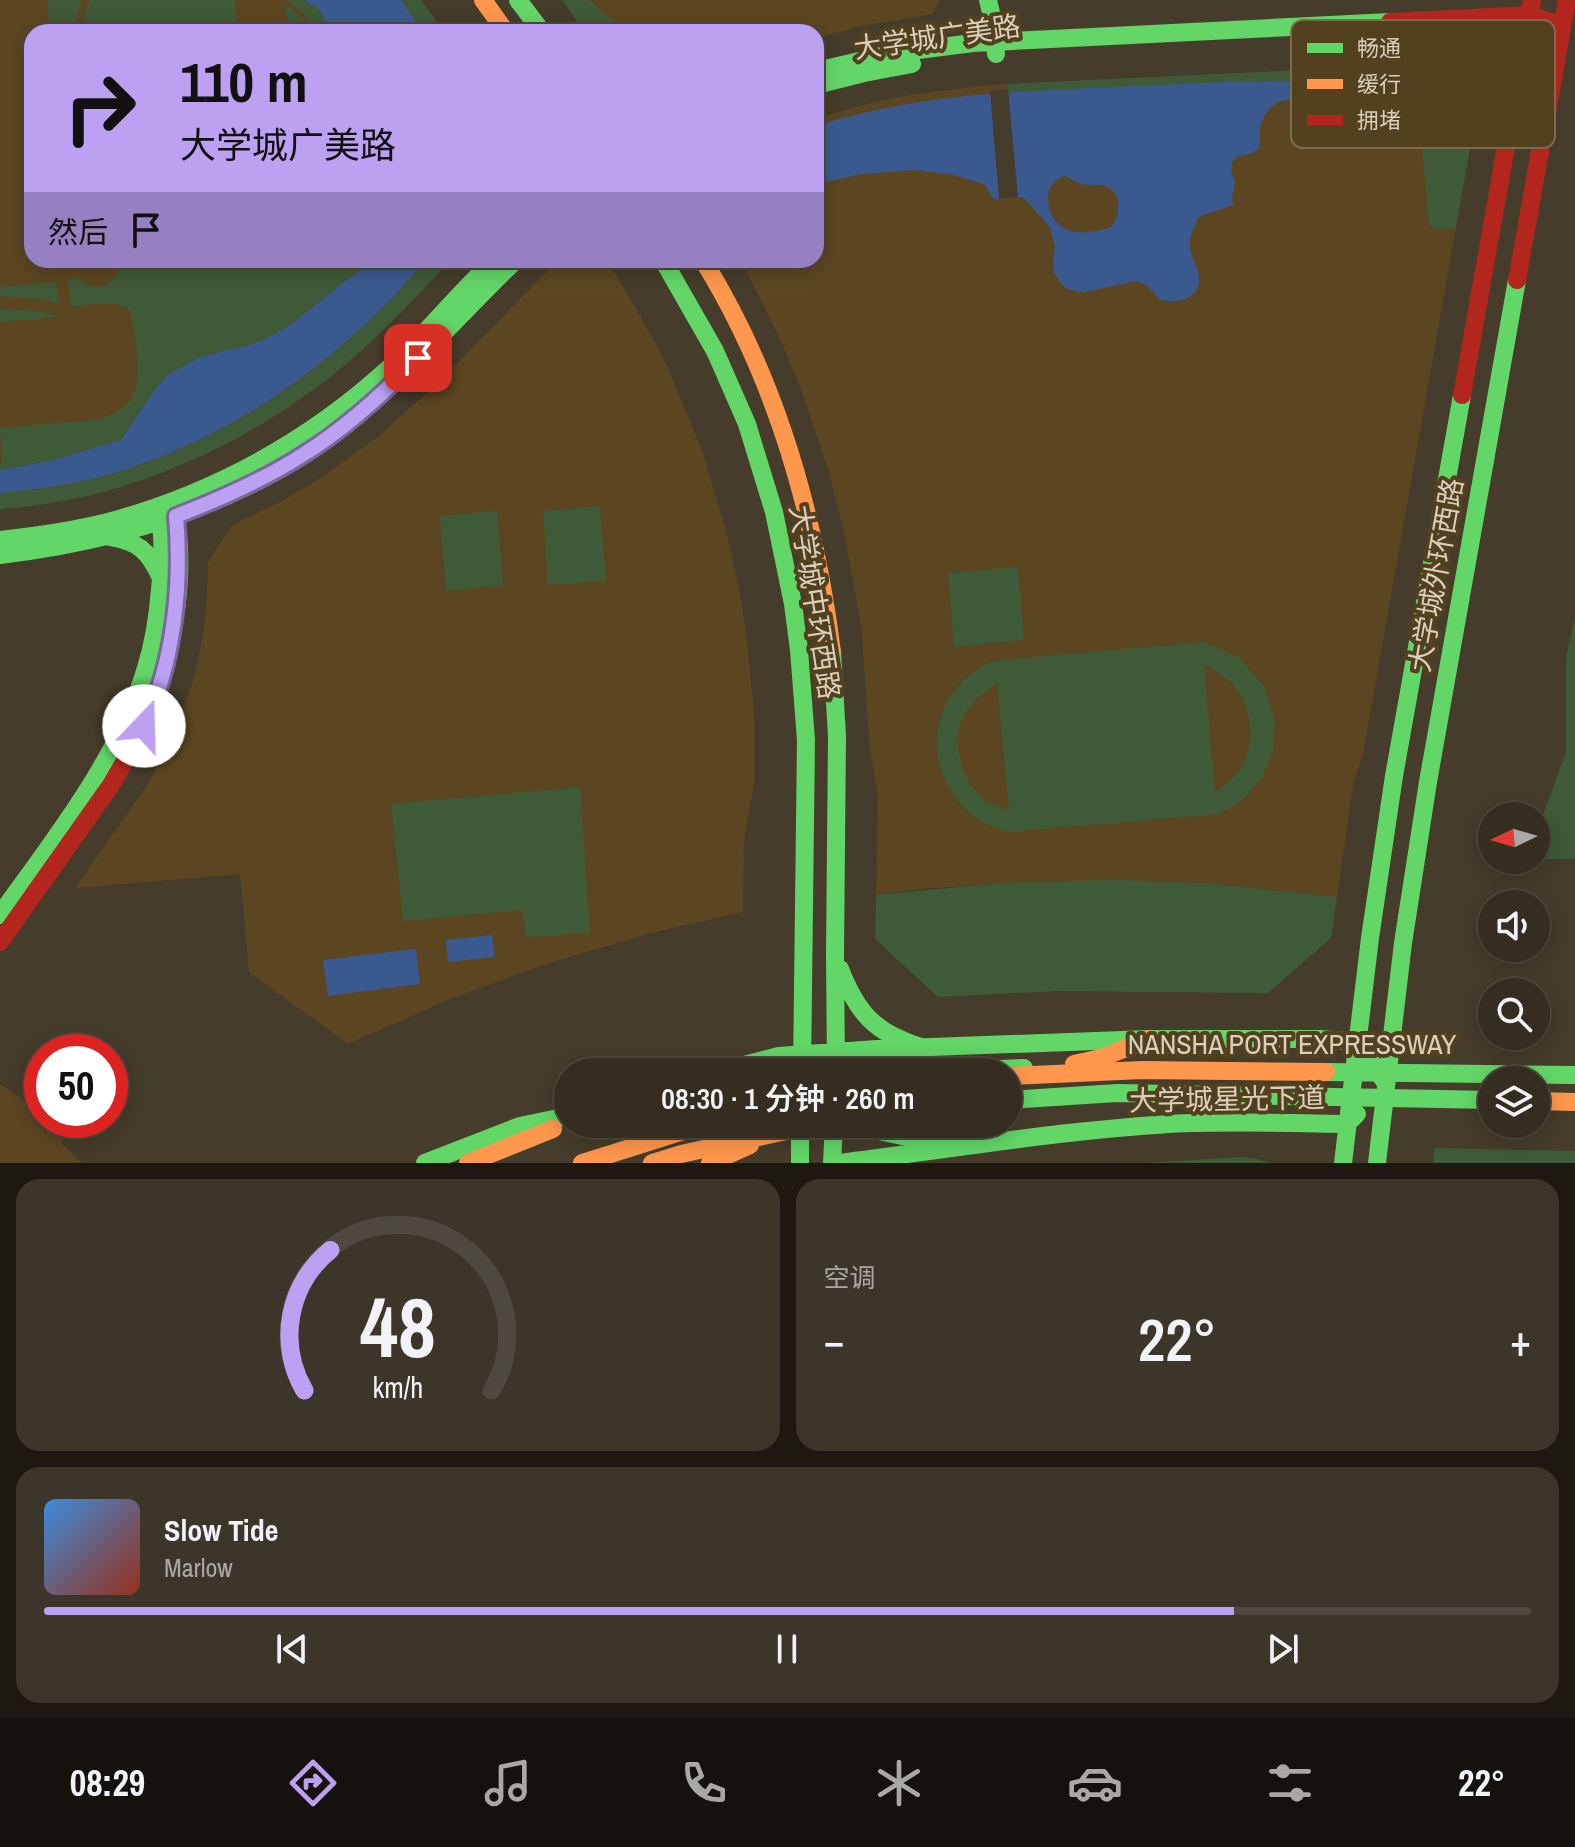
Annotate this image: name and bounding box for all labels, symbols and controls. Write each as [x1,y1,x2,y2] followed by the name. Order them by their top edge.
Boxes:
[851,6,1023,68] street label: 大学城广美路
[1291,20,1555,148] legend
[1357,33,1401,63] text: 畅通
[180,44,308,119] text: 110 m
[48,56,152,160] icon: right
[1357,69,1401,99] text: 缓行
[1357,105,1401,135] text: 拥堵
[180,121,396,169] text: 大学城广美路
[124,208,168,252] icon: arrive
[48,212,108,252] text: 然后
[384,324,452,392] pin
[396,336,440,380] icon: arrive
[1400,475,1472,675] street label: 大学城外环西路
[781,502,849,702] street label: 大学城中环西路
[102,684,186,768] position arrow
[1478,802,1550,874] north arrow
[1478,802,1550,1138] map controls
[1478,890,1550,962] button: sound
[1478,978,1550,1050] button: search
[1128,1025,1457,1063] street label: NANSHA PORT EXPRESSWAY
[24,1034,128,1138] speed limit sign: 50
[1478,1066,1550,1138] button: layers
[661,1078,915,1118] text: 08:30 · 1 分钟 · 260 m
[1129,1078,1325,1120] street label: 大学城星光下道
[824,1260,876,1295] text: 空调
[360,1271,436,1383] text: 48
[1138,1299,1217,1380] text: 22°
[824,1310,845,1370] text: −
[1510,1310,1531,1370] text: +
[372,1368,423,1407] text: km/h
[164,1510,278,1550] text: Slow Tide
[164,1550,233,1585] text: Marlow
[270,1627,314,1671] icon: previous
[765,1627,809,1671] icon: pause
[1261,1627,1305,1671] icon: next
[285,1755,341,1811] icon: directions
[480,1755,536,1811] icon: music
[676,1755,732,1811] icon: phone
[871,1755,927,1811] icon: climate
[1067,1755,1123,1811] icon: car
[1262,1755,1318,1811] icon: filters
[70,1759,145,1807] text: 08:29
[1458,1759,1505,1807] text: 22°

